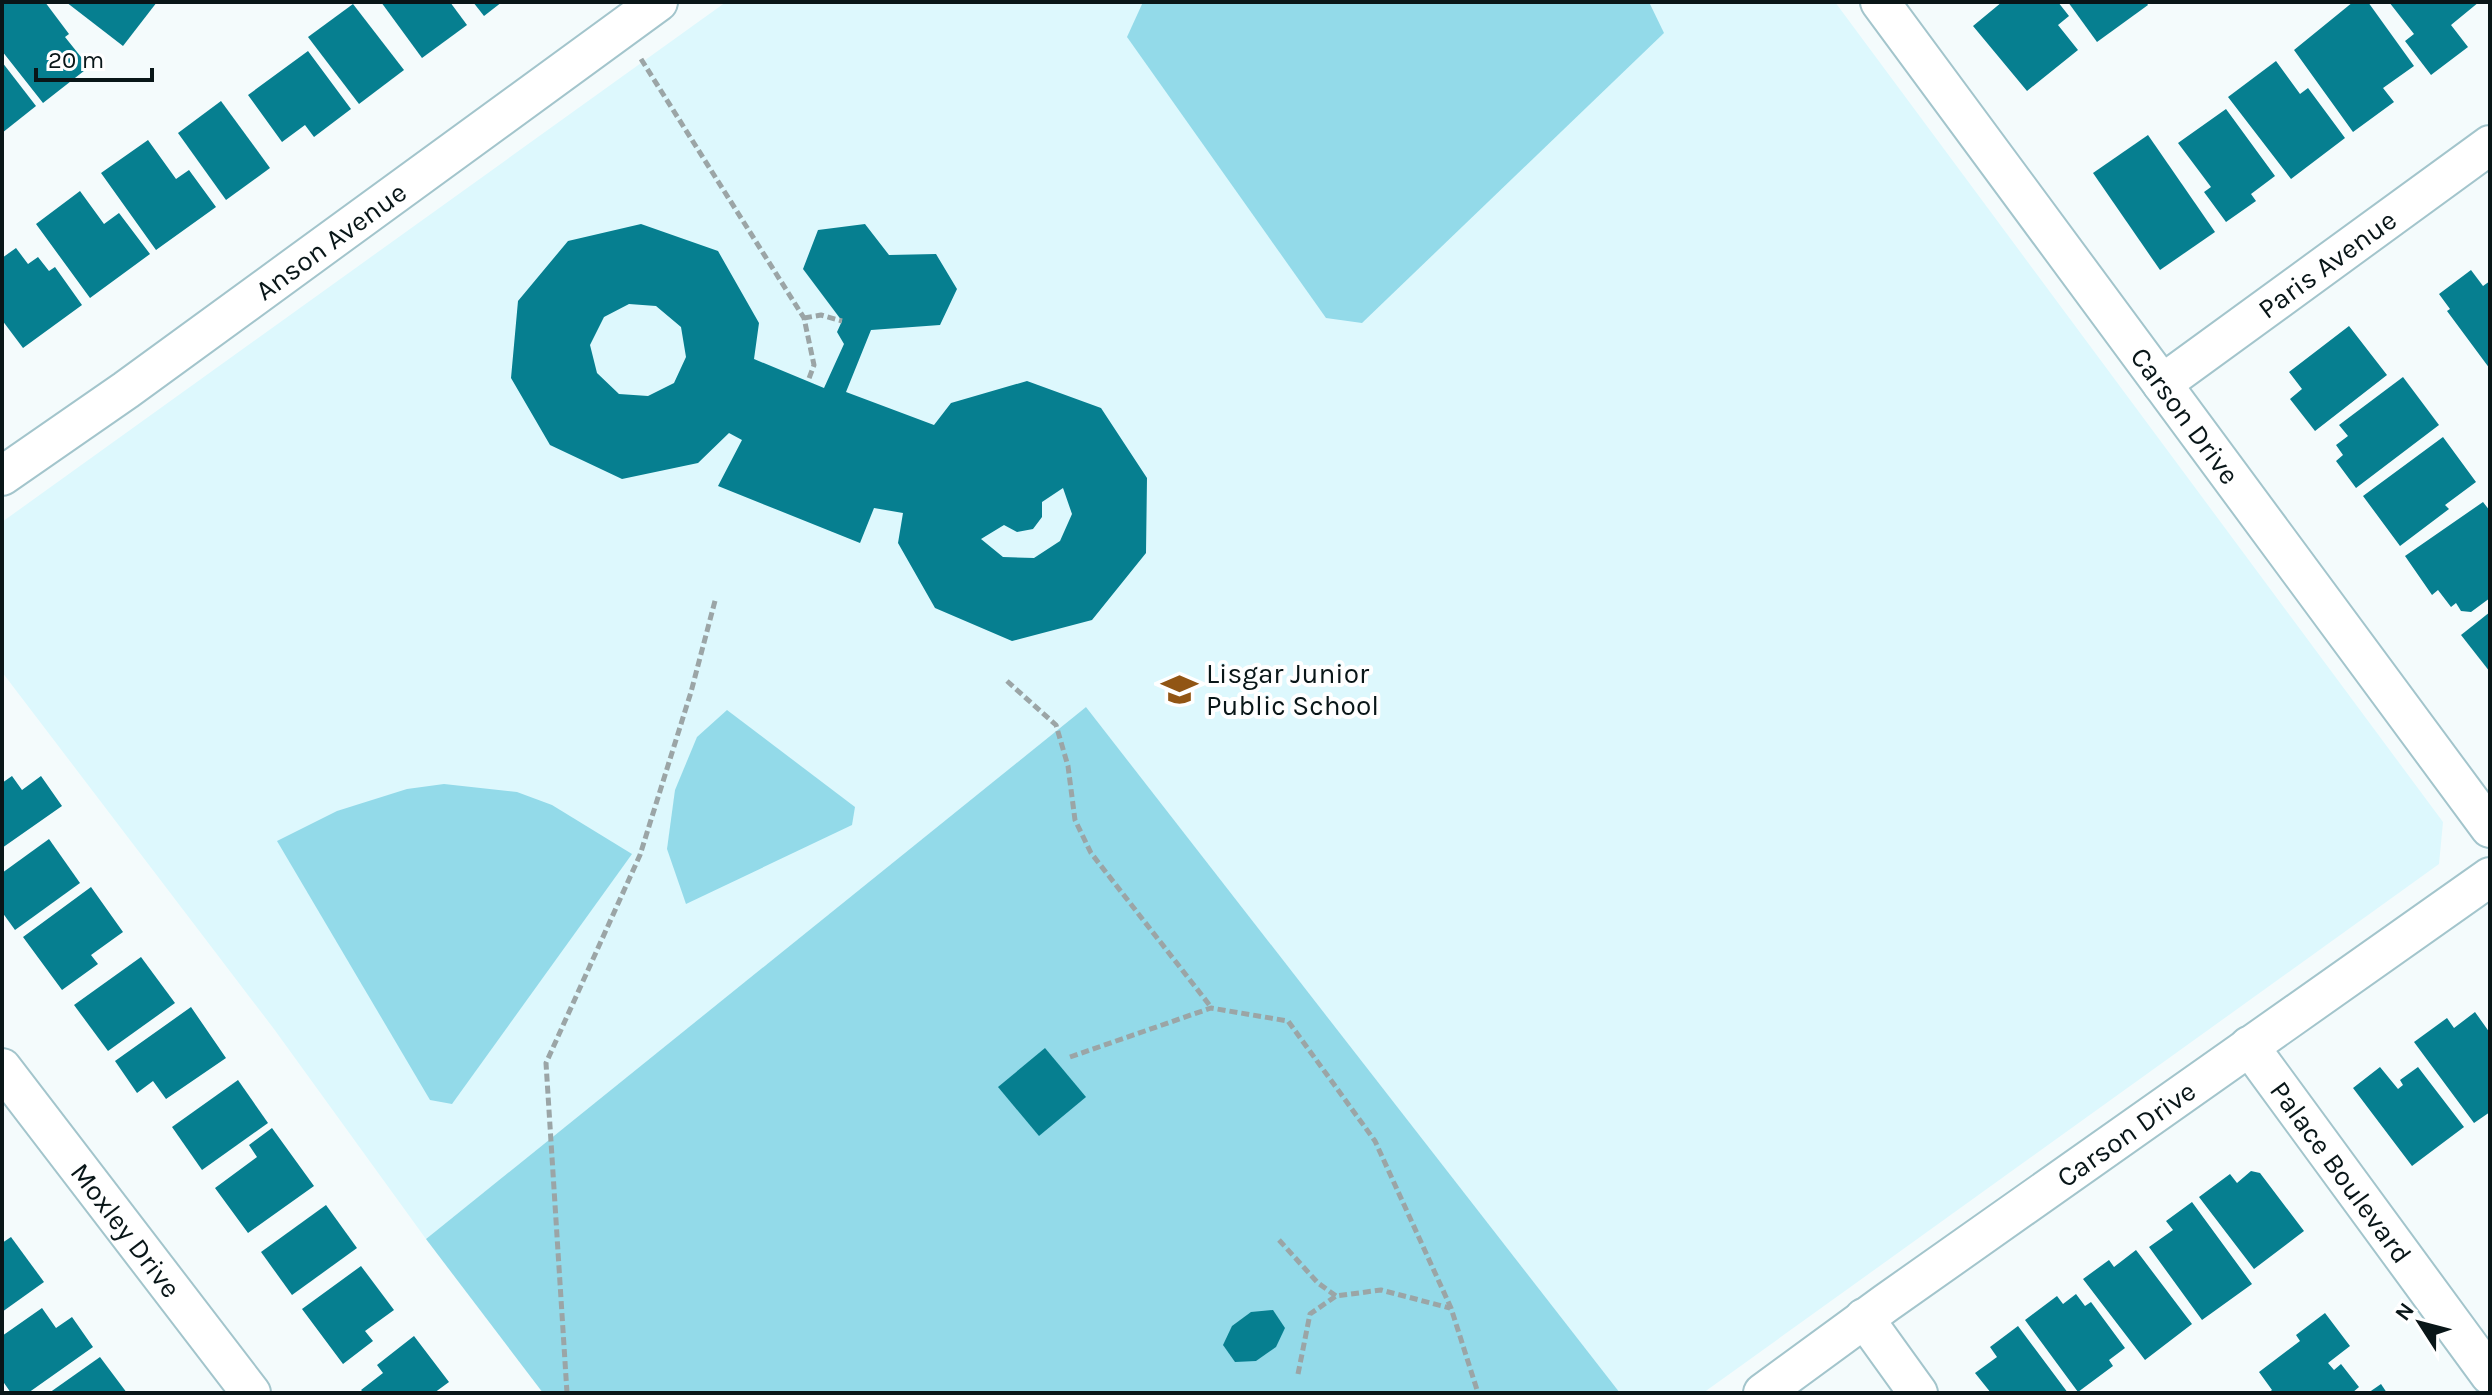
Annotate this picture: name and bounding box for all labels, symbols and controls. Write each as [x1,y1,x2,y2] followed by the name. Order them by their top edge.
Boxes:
[36,32,152,82] scale bar
[48,46,104,74] text: 20 m
[249,175,412,307] street label: Anson Avenue
[2251,203,2402,325] street label: Paris Avenue
[2124,341,2247,490] street label: Carson Drive
[1206,657,1379,722] place label: Lisgar Junior Public School
[1161,670,1199,708] school or university icon: Lisgar Junior Public School
[2050,1074,2202,1194] street label: Carson Drive
[2264,1074,2419,1269] street label: Palace Boulevard
[64,1156,188,1304] street label: Moxley Drive
[2380,1283,2460,1363] north arrow
[2389,1298,2420,1326] text: N

